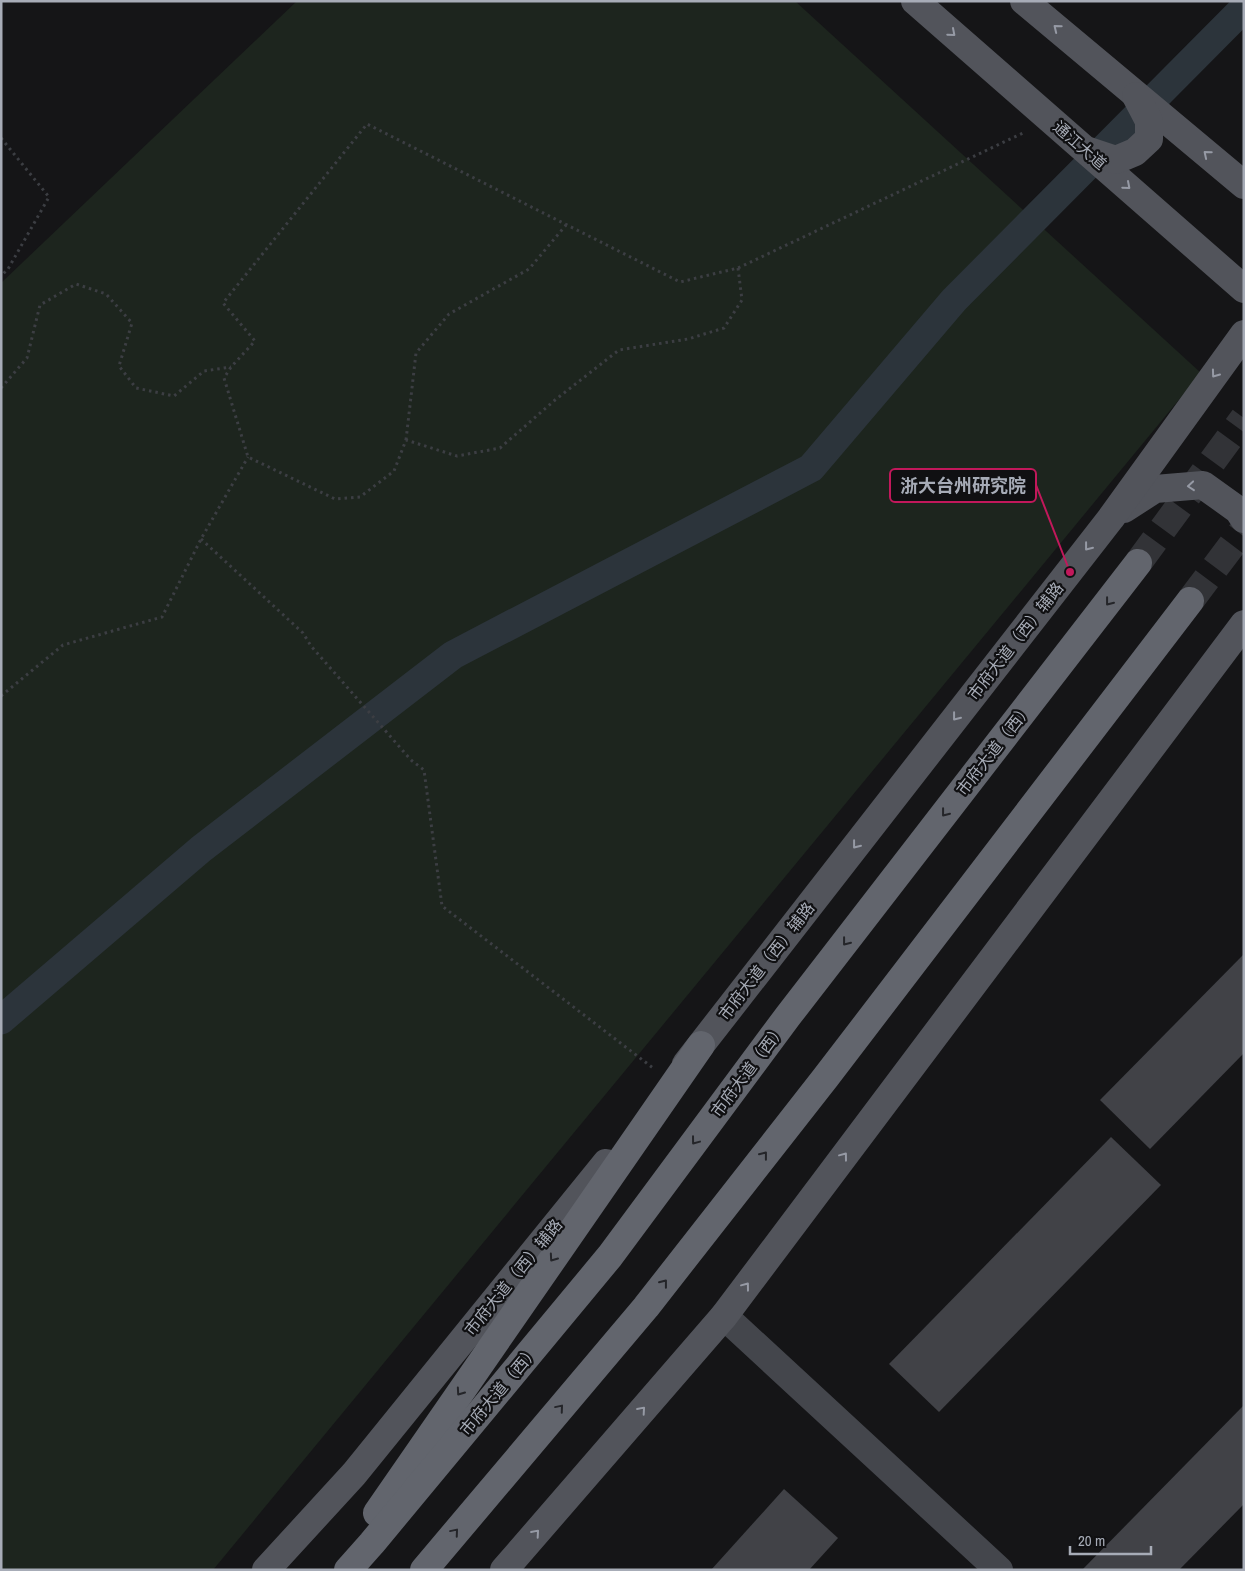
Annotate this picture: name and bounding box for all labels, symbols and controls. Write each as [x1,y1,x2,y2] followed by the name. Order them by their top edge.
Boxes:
[1054,25,1063,34] one-way arrow
[946,28,955,37] one-way arrow
[1049,116,1111,174] street label: 通江大道
[1203,150,1212,159] one-way arrow
[1121,180,1130,189] one-way arrow
[1212,368,1221,377] one-way arrow
[890,469,1036,502] callout: 浙大台州研究院
[900,473,1026,498] text: 浙大台州研究院
[1186,480,1194,491] one-way arrow
[1086,541,1094,550] one-way arrow
[962,577,1068,705] street label: 市府大道（西）辅路
[1106,596,1114,605] one-way arrow
[951,698,1037,800] street label: 市府大道（西）
[954,711,962,720] one-way arrow
[942,807,951,817] one-way arrow
[854,839,862,848] one-way arrow
[713,897,819,1025] street label: 市府大道（西）辅路
[843,936,851,945] one-way arrow
[706,1019,790,1121] street label: 市府大道（西）
[692,1135,701,1145] one-way arrow
[759,1152,768,1161] one-way arrow
[838,1152,847,1162] one-way arrow
[459,1214,567,1340] street label: 市府大道（西）辅路
[550,1252,559,1262] one-way arrow
[659,1280,667,1289] one-way arrow
[741,1283,749,1292] one-way arrow
[455,1340,543,1440] street label: 市府大道（西）
[457,1386,466,1395] one-way arrow
[555,1405,564,1414] one-way arrow
[636,1407,645,1416] one-way arrow
[1070,1524,1151,1556] scale bar
[450,1529,459,1538] one-way arrow
[530,1530,538,1539] one-way arrow
[1078,1530,1105,1551] text: 20 m

